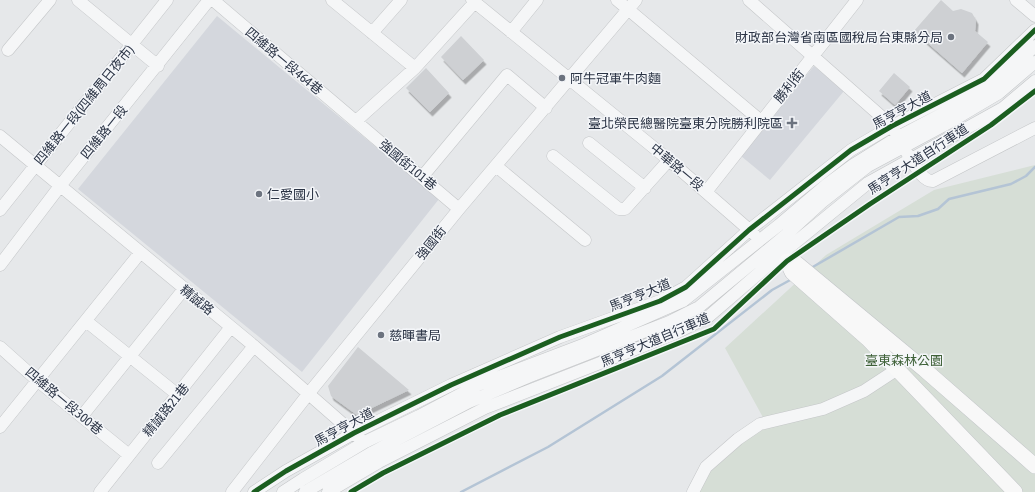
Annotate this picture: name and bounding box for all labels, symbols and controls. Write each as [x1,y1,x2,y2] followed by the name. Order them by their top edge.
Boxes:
[242,24,326,98] street label: 四維路一段464巷
[735,30,943,45] place label: 財政部台灣省南區國稅局台東縣分局
[946,32,956,42] marker: 財政部台灣省南區國稅局台東縣分局
[31,42,137,168] street label: 四維路一段(四維周日夜市)
[771,66,807,106] street label: 勝利街
[570,71,661,86] place label: 阿牛冠軍牛肉麵
[557,73,567,83] marker: 阿牛冠軍牛肉麵
[870,88,934,132] street label: 馬亨亨大道
[77,102,131,162] street label: 四維路一段
[588,116,783,131] place label: 臺北榮民總醫院臺東分院勝利院區
[786,117,798,129] marker: 臺北榮民總醫院臺東分院勝利院區
[865,121,971,197] street label: 馬亨亨大道自行車道
[376,137,440,193] street label: 強國街101巷
[647,140,707,194] street label: 中華路一段
[267,187,319,202] place label: 仁愛國小
[254,189,264,199] marker: 仁愛國小
[413,223,449,263] street label: 強國街
[607,276,673,314] street label: 馬亨亨大道
[177,282,217,318] street label: 精誠路
[598,310,712,370] street label: 馬亨亨大道自行車道
[389,328,441,343] place label: 慈暉書局
[376,330,386,340] marker: 慈暉書局
[865,353,943,368] park label: 臺東森林公園
[22,364,106,438] street label: 四維路一段300巷
[140,380,192,440] street label: 精誠路21巷
[312,405,376,449] street label: 馬亨亨大道

